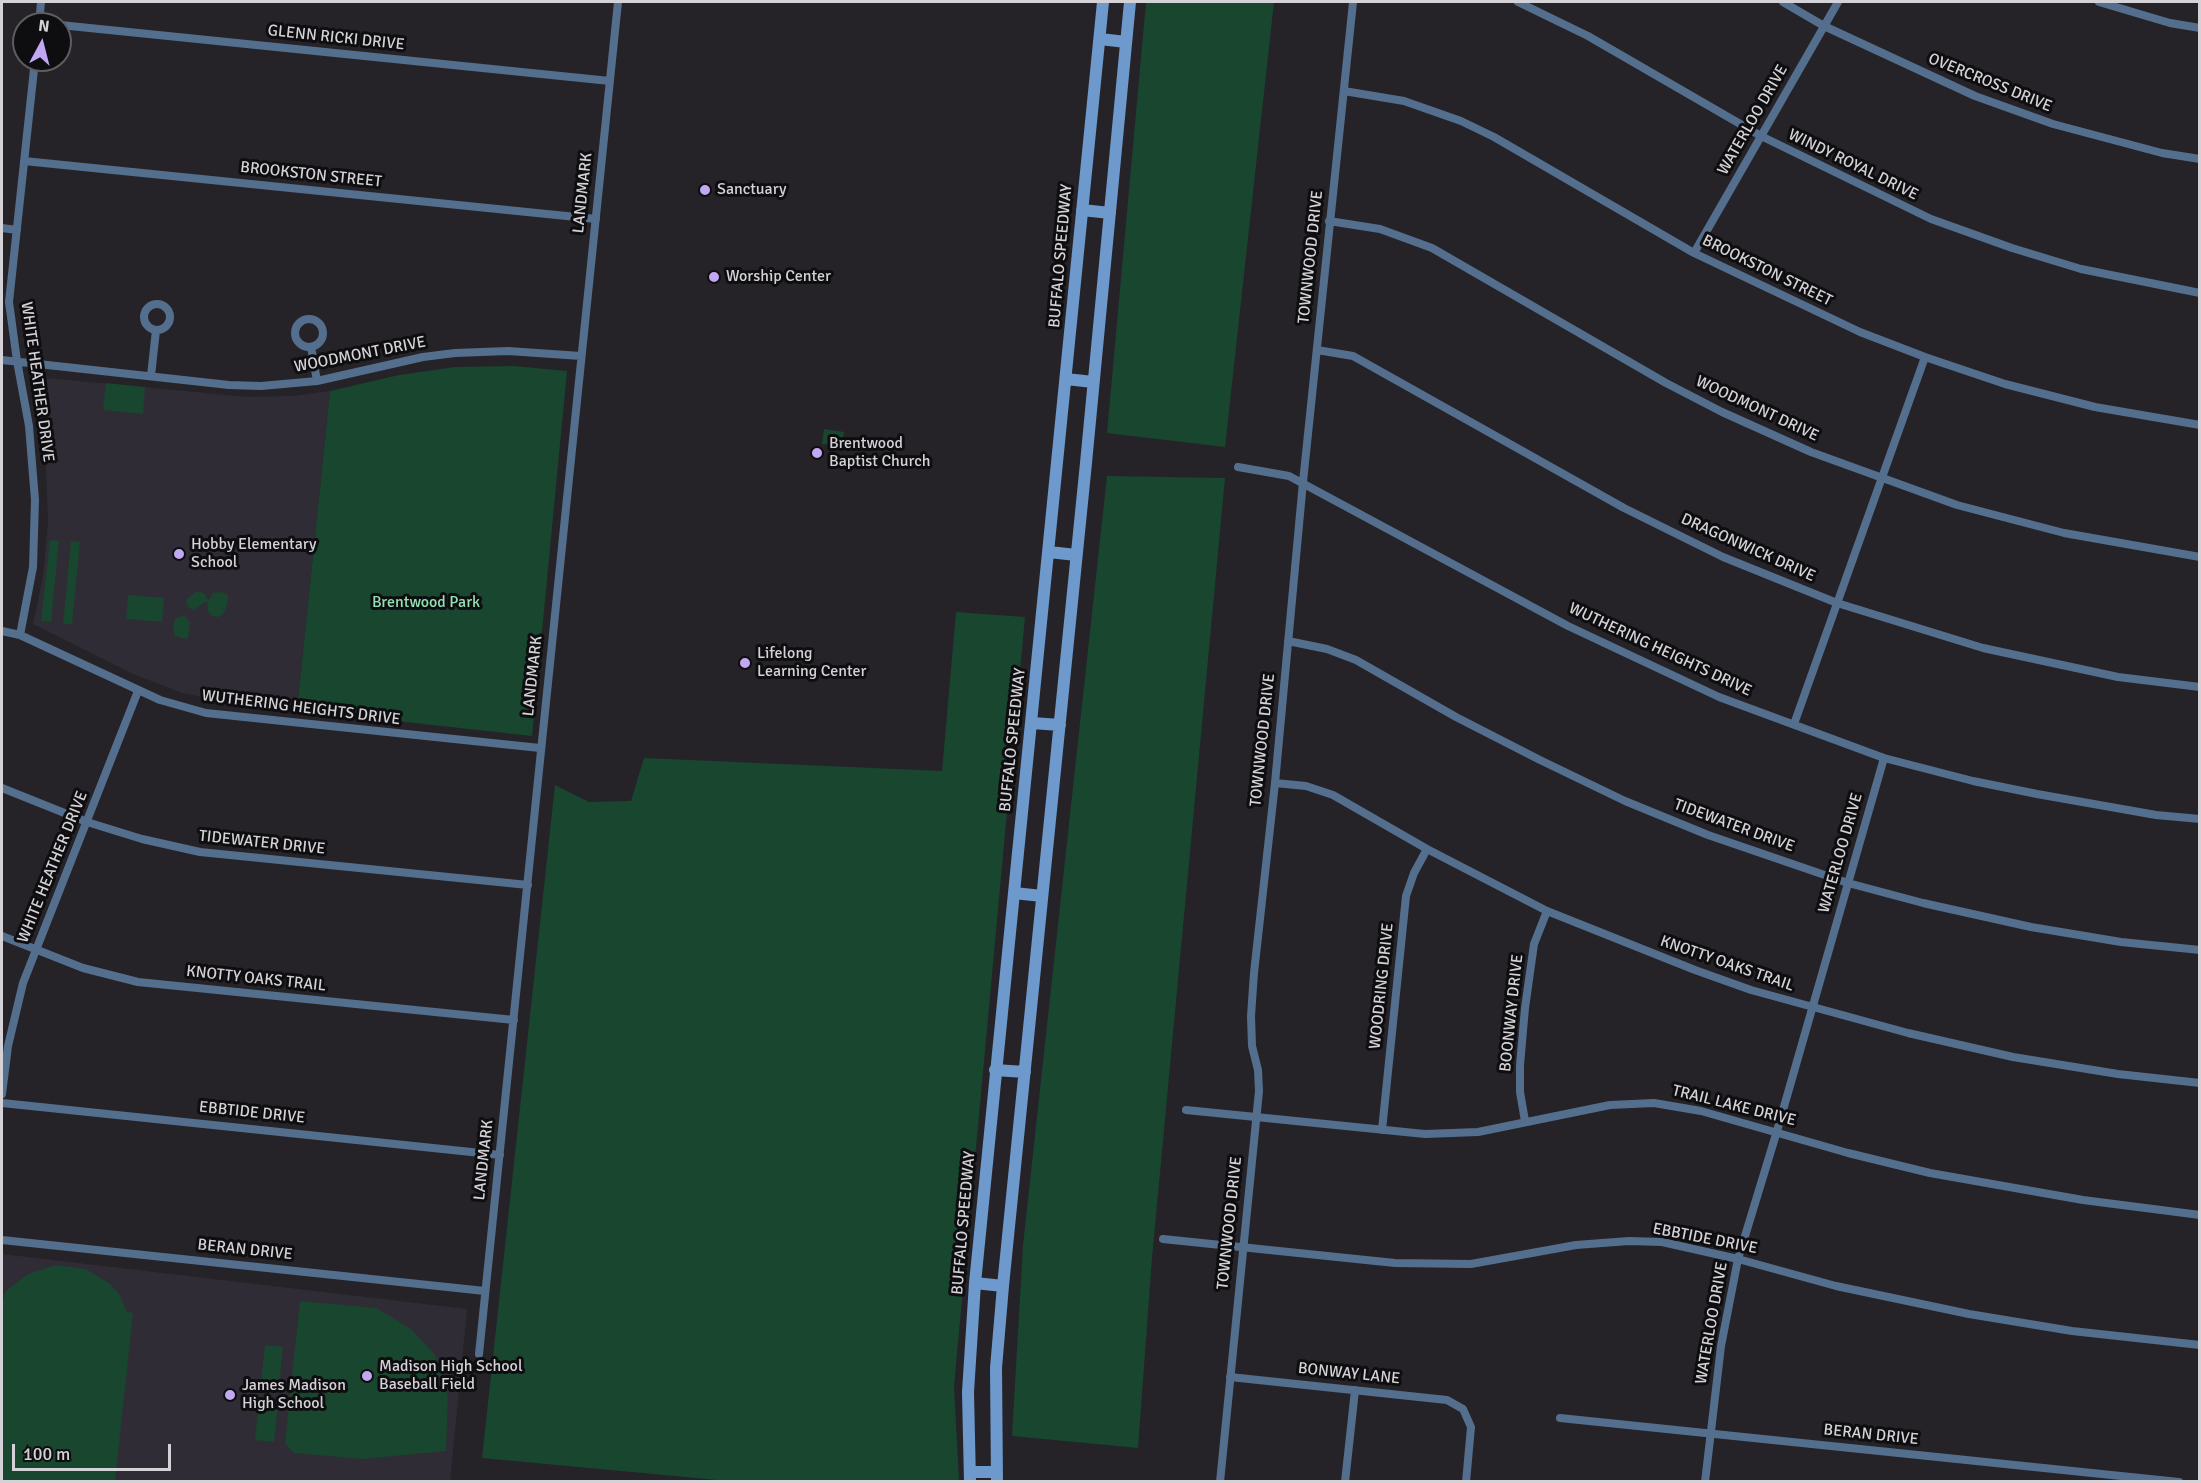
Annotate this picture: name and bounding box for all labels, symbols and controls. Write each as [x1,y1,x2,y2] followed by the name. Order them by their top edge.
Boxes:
[12,12,72,72] north arrow
[37,16,51,37] text: N
[267,21,405,55] street label: GLENN RICKI DRIVE
[1925,49,2055,117] street label: OVERCROSS DRIVE
[1714,62,1792,178] street label: WATERLOO DRIVE
[1785,125,1921,205] street label: WINDY ROYAL DRIVE
[569,152,597,234] street label: LANDMARK
[239,158,383,192] street label: BROOKSTON STREET
[717,180,787,200] place label: Sanctuary
[698,183,712,197] marker: Sanctuary
[1045,183,1077,329] street label: BUFFALO SPEEDWAY
[1294,190,1328,324] street label: TOWNWOOD DRIVE
[1699,231,1835,311] street label: BROOKSTON STREET
[726,267,831,287] place label: Worship Center
[707,270,721,284] marker: Worship Center
[16,300,58,464] street label: WHITE HEATHER DRIVE
[293,333,427,377] street label: WOODMONT DRIVE
[1692,372,1822,446] street label: WOODMONT DRIVE
[829,434,930,472] place label: Brentwood Baptist Church
[810,446,824,460] marker: Brentwood Baptist Church
[1678,510,1818,586] street label: DRAGONWICK DRIVE
[191,535,317,573] place label: Hobby Elementary School
[172,547,186,561] marker: Hobby Elementary School
[372,593,480,613] park label: Brentwood Park
[1565,599,1755,701] street label: WUTHERING HEIGHTS DRIVE
[519,635,547,717] street label: LANDMARK
[757,644,866,682] place label: Lifelong Learning Center
[738,656,752,670] marker: Lifelong Learning Center
[996,667,1030,813] street label: BUFFALO SPEEDWAY
[1246,673,1280,807] street label: TOWNWOOD DRIVE
[201,686,401,730] street label: WUTHERING HEIGHTS DRIVE
[14,788,92,946] street label: WHITE HEATHER DRIVE
[1815,791,1867,915] street label: WATERLOO DRIVE
[1671,795,1797,857] street label: TIDEWATER DRIVE
[198,827,326,859] street label: TIDEWATER DRIVE
[1366,922,1398,1050] street label: WOODRING DRIVE
[1657,932,1797,996] street label: KNOTTY OAKS TRAIL
[1496,953,1528,1073] street label: BOONWAY DRIVE
[185,962,327,996] street label: KNOTTY OAKS TRAIL
[1670,1081,1798,1131] street label: TRAIL LAKE DRIVE
[198,1098,306,1128] street label: EBBTIDE DRIVE
[470,1119,498,1201] street label: LANDMARK
[948,1150,980,1296] street label: BUFFALO SPEEDWAY
[1213,1156,1247,1290] street label: TOWNWOOD DRIVE
[1651,1219,1759,1259] street label: EBBTIDE DRIVE
[197,1235,293,1265] street label: BERAN DRIVE
[1692,1260,1732,1386] street label: WATERLOO DRIVE
[379,1357,523,1395] place label: Madison High School Baseball Field
[1297,1359,1401,1389] street label: BONWAY LANE
[360,1369,374,1383] marker: Madison High School Baseball Field
[242,1376,346,1414] place label: James Madison High School
[223,1388,237,1402] marker: James Madison High School
[1823,1420,1919,1450] street label: BERAN DRIVE
[15,1432,174,1470] scale bar
[23,1443,70,1465] text: 100 m

